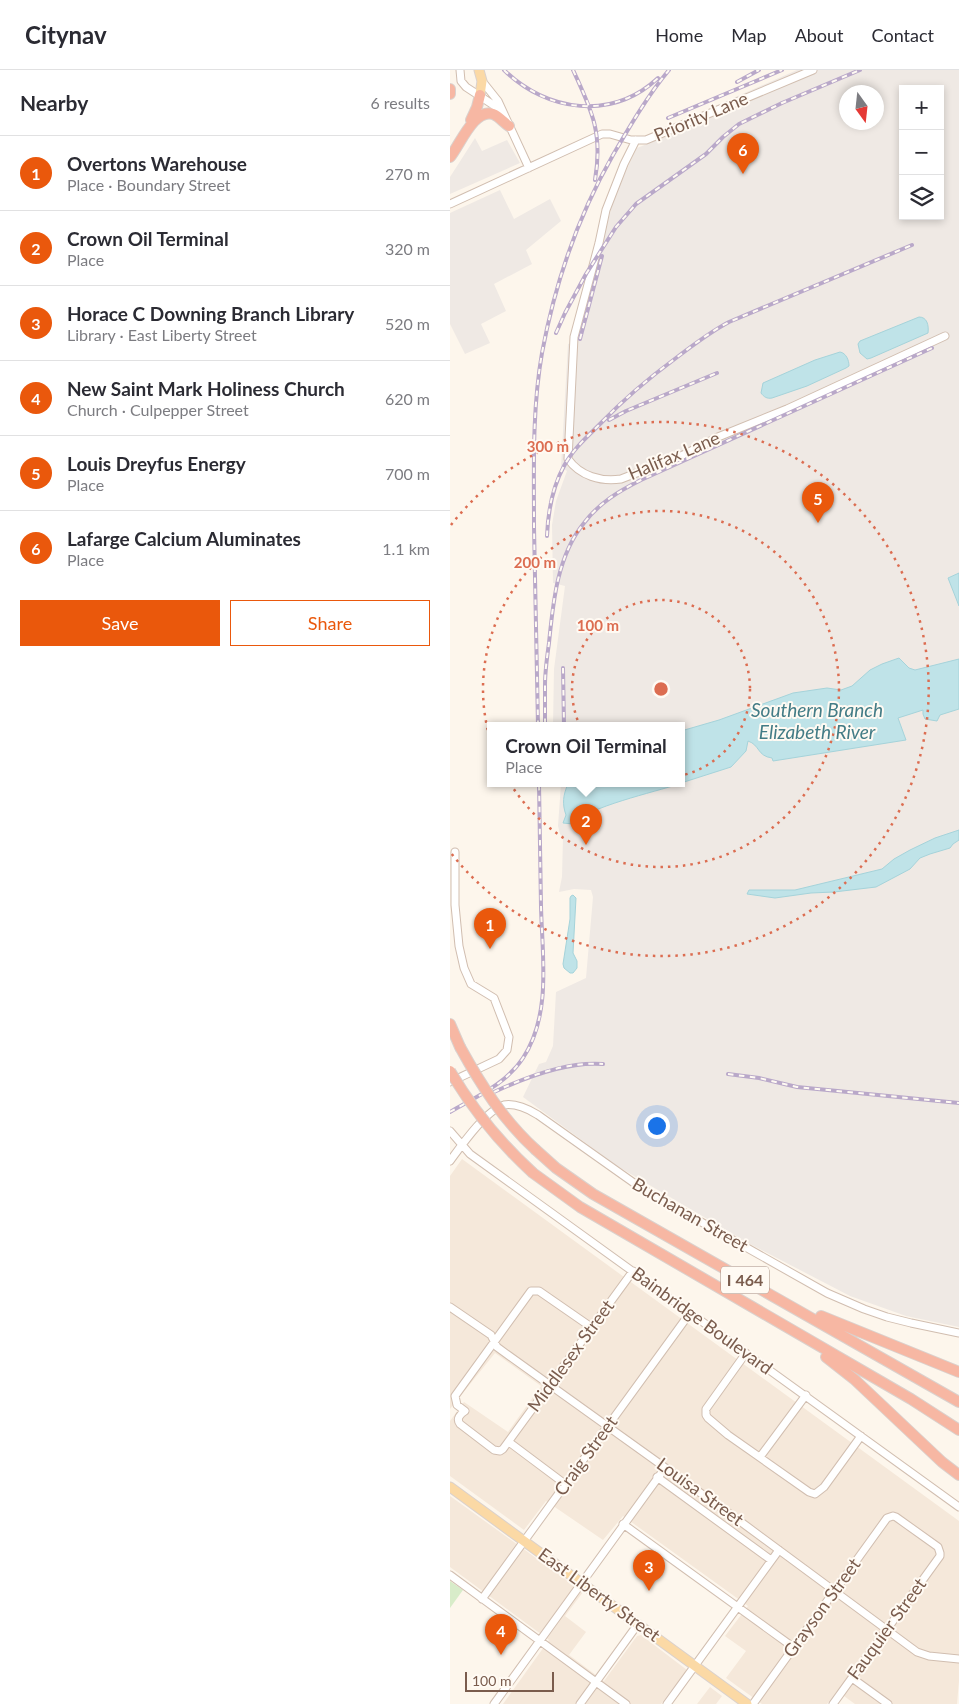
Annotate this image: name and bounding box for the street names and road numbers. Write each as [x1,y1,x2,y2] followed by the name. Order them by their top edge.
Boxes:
[650,86,751,146] street label: Priority Lane
[624,426,723,484] street label: Halifax Lane
[629,1172,753,1256] street label: Buchanan Street
[628,1262,777,1379] street label: Bainbridge Boulevard
[721,1266,769,1294] road number: I 464
[522,1295,618,1416] street label: Middlesex Street
[549,1411,622,1500] street label: Craig Street
[653,1452,749,1530] street label: Louisa Street
[534,1543,665,1646] street label: East Liberty Street
[778,1553,865,1661] street label: Grayson Street
[842,1573,931,1683] street label: Fauquier Street

